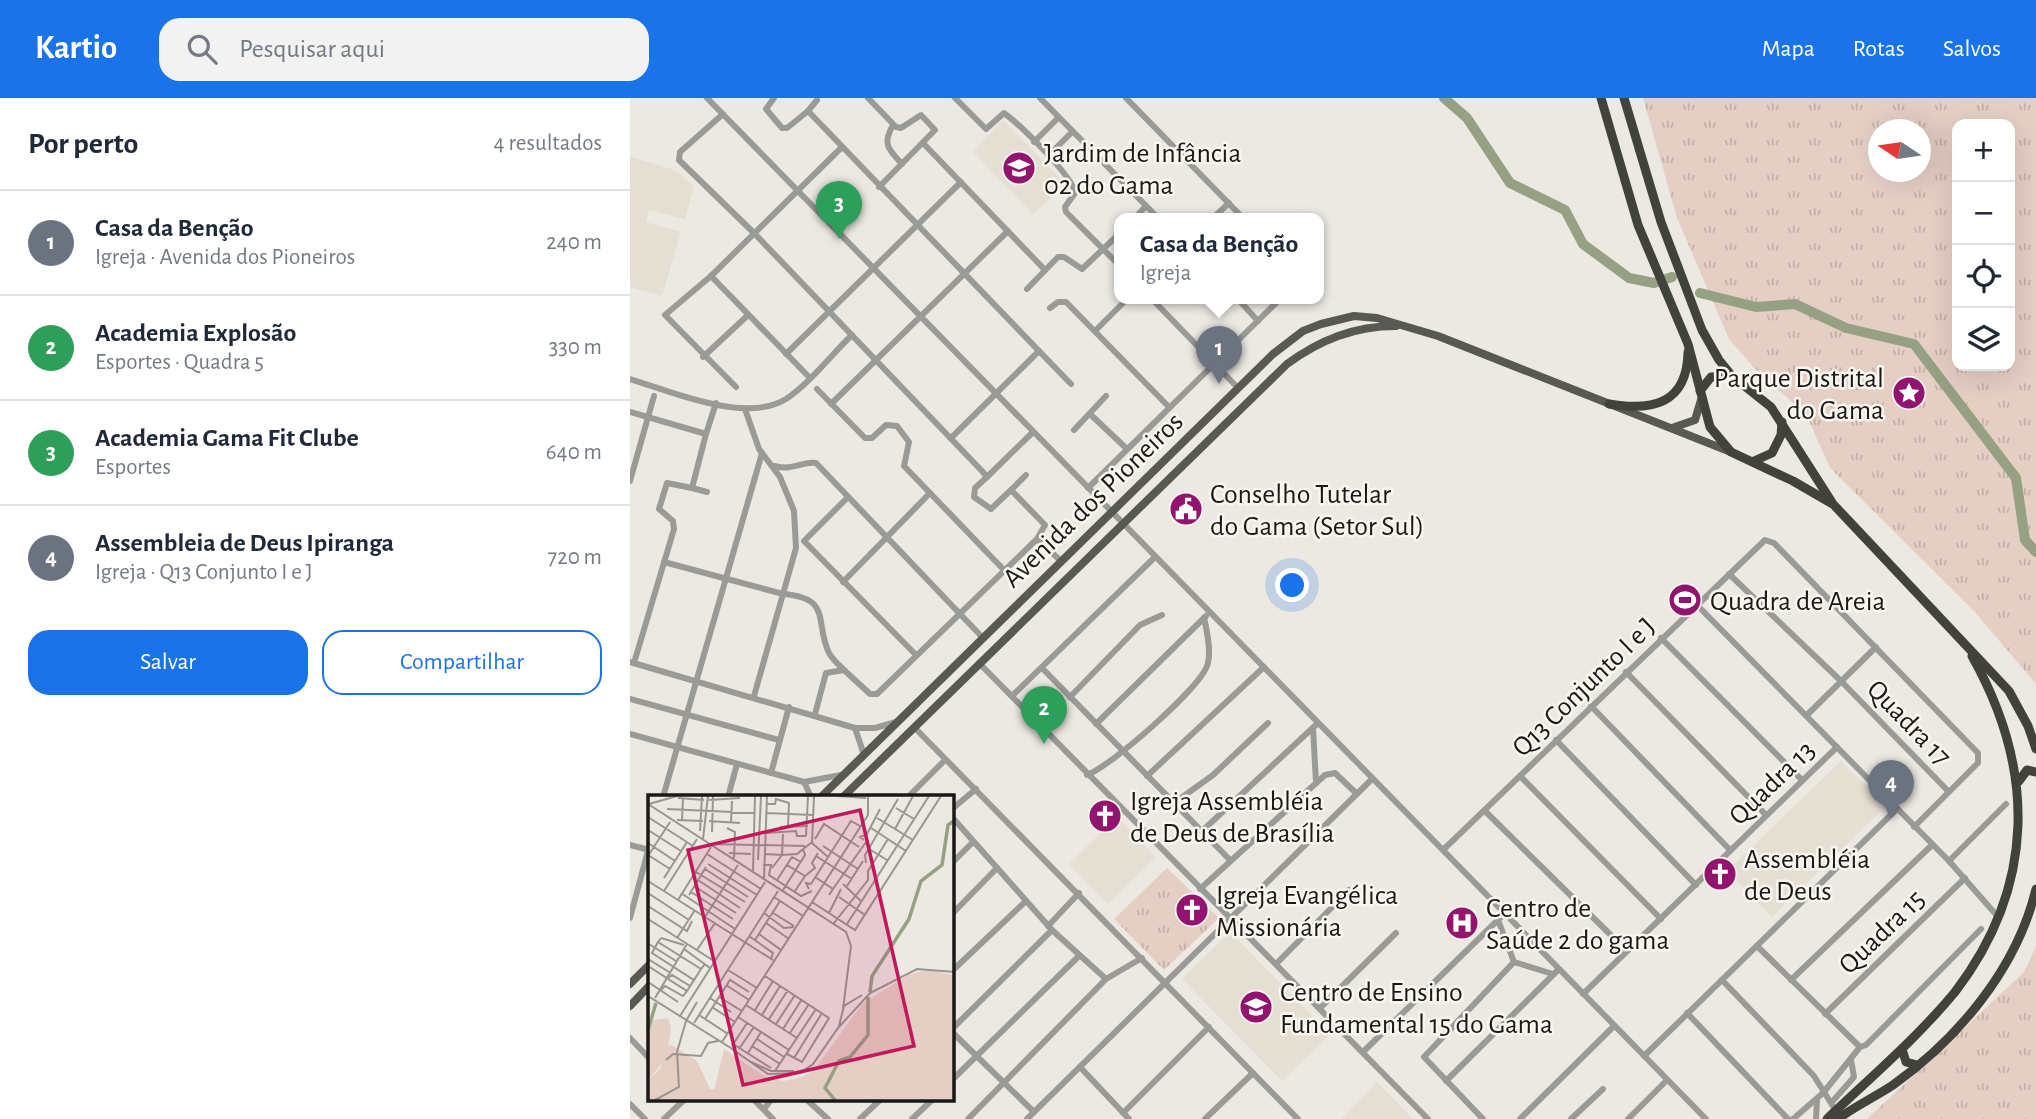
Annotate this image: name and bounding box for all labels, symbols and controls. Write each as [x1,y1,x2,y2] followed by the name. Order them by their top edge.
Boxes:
[159,18,649,81] search box
[183,30,221,68] icon: search
[35,32,117,65] text: Kartio
[239,36,385,62] text: Pesquisar aqui
[1762,37,1815,61] text: Mapa
[1853,37,1905,61] text: Rotas
[1943,37,2001,61] text: Salvos
[1868,119,1931,182] north arrow
[1952,119,2015,371] map controls
[1952,119,2015,182] button: +
[28,129,138,159] text: Por perto
[494,132,602,155] text: 4 resultados
[1044,140,1241,200] place label: Jardim de Infância 02 do Gama
[1000,149,1038,187] school or university icon: Jardim de Infância 02 do Gama
[816,181,862,239] pin: 3
[1952,182,2015,245] button: −
[1114,213,1324,304] popup
[95,215,254,241] text: Casa da Benção
[47,231,55,254] text: 1
[546,231,602,254] text: 240 m
[1140,231,1298,257] text: Casa da Benção
[1952,245,2015,308] button: locate
[95,246,355,269] text: Igreja · Avenida dos Pioneiros
[1140,262,1191,285] text: Igreja
[1952,308,2015,371] button: layers
[95,320,296,346] text: Academia Explosão
[1196,326,1242,384] pin: 1
[46,336,56,359] text: 2
[549,336,602,359] text: 330 m
[95,351,264,374] text: Esportes · Quadra 5
[1714,365,1884,425] place label: Parque Distrital do Gama
[1890,374,1928,412] place icon: Parque Distrital do Gama
[998,407,1189,593] street label: Avenida dos Pioneiros
[95,425,359,451] text: Academia Gama Fit Clube
[46,441,56,464] text: 3
[546,441,602,464] text: 640 m
[95,456,171,479] text: Esportes
[1210,481,1424,541] place label: Conselho Tutelar do Gama (Setor Sul)
[1167,490,1205,528] public building icon: Conselho Tutelar do Gama (Setor Sul)
[95,530,394,556] text: Assembleia de Deus Ipiranga
[45,546,57,569] text: 4
[548,546,602,569] text: 720 m
[95,561,313,584] text: Igreja · Q13 Conjunto I e J
[1275,568,1309,602] your location
[1666,581,1704,619] sports icon: Quadra de Areia
[1710,588,1886,616] place label: Quadra de Areia
[1508,613,1661,762] street label: Q13 Conjunto I e J
[28,630,308,695] button: Salvar
[322,630,602,695] button: Compartilhar
[1861,675,1956,772] street label: Quadra 17
[1021,686,1067,744] pin: 2
[1724,736,1821,831] street label: Quadra 13
[1868,760,1914,818] pin: 4
[1130,788,1335,848] place label: Igreja Assembléia de Deus de Brasília
[648,795,954,1102] inset map
[1086,797,1124,835] church icon: Igreja Assembléia de Deus de Brasília
[1744,846,1870,906] place label: Assembléia de Deus
[1701,855,1739,893] church icon: Assembléia de Deus
[1216,882,1398,942] place label: Igreja Evangélica Missionária
[1834,885,1931,980] street label: Quadra 15
[1173,891,1211,929] church icon: Igreja Evangélica Missionária
[1486,895,1669,955] place label: Centro de Saúde 2 do gama
[1443,904,1481,942] hospital icon: Centro de Saúde 2 do gama
[1280,979,1553,1039] place label: Centro de Ensino Fundamental 15 do Gama
[1237,988,1275,1026] school or university icon: Centro de Ensino Fundamental 15 do Gama

